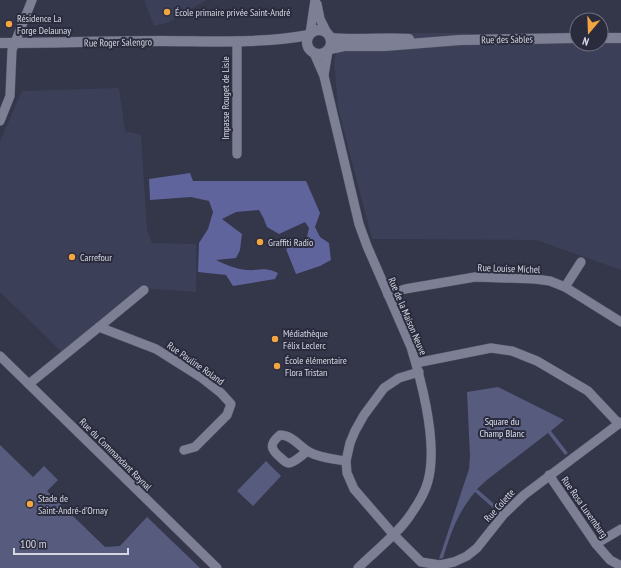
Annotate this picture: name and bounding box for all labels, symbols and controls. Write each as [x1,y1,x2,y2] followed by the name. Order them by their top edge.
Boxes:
[175,6,290,19] place label: École primaire privée Saint-André
[162,7,172,17] marker: École primaire privée Saint-André
[17,12,71,37] place label: Résidence La Forge Delaunay
[569,12,609,52] north arrow
[4,19,14,29] marker: Résidence La Forge Delaunay
[481,33,534,46] street label: Rue des Sables
[581,34,591,49] text: N
[84,35,152,50] street label: Rue Roger Salengro
[219,56,232,140] street label: Impasse Rouget de Lisle
[268,236,313,249] place label: Graffiti Radio
[255,237,265,247] marker: Graffiti Radio
[80,251,112,264] place label: Carrefour
[67,252,77,262] marker: Carrefour
[478,261,541,276] street label: Rue Louise Michel
[385,275,430,357] street label: Rue de la Maison Neuve
[283,327,328,352] place label: Médiathèque Félix Leclerc
[270,334,280,344] marker: Médiathèque Félix Leclerc
[165,339,227,388] street label: Rue Pauline Roland
[285,354,347,379] place label: École élémentaire Flora Tristan
[272,361,282,371] marker: École élémentaire Flora Tristan
[77,415,155,494] street label: Rue du Commandant Raynal
[480,415,525,440] park label: Square du Champ Blanc
[559,474,611,541] street label: Rue Rosa Luxemburg
[481,486,518,525] street label: Rue Colette
[38,492,108,517] place label: Stade de Saint-André-d'Ornay
[25,499,35,509] marker: Stade de Saint-André-d'Ornay
[14,530,128,556] scale bar
[20,536,47,551] text: 100 m

